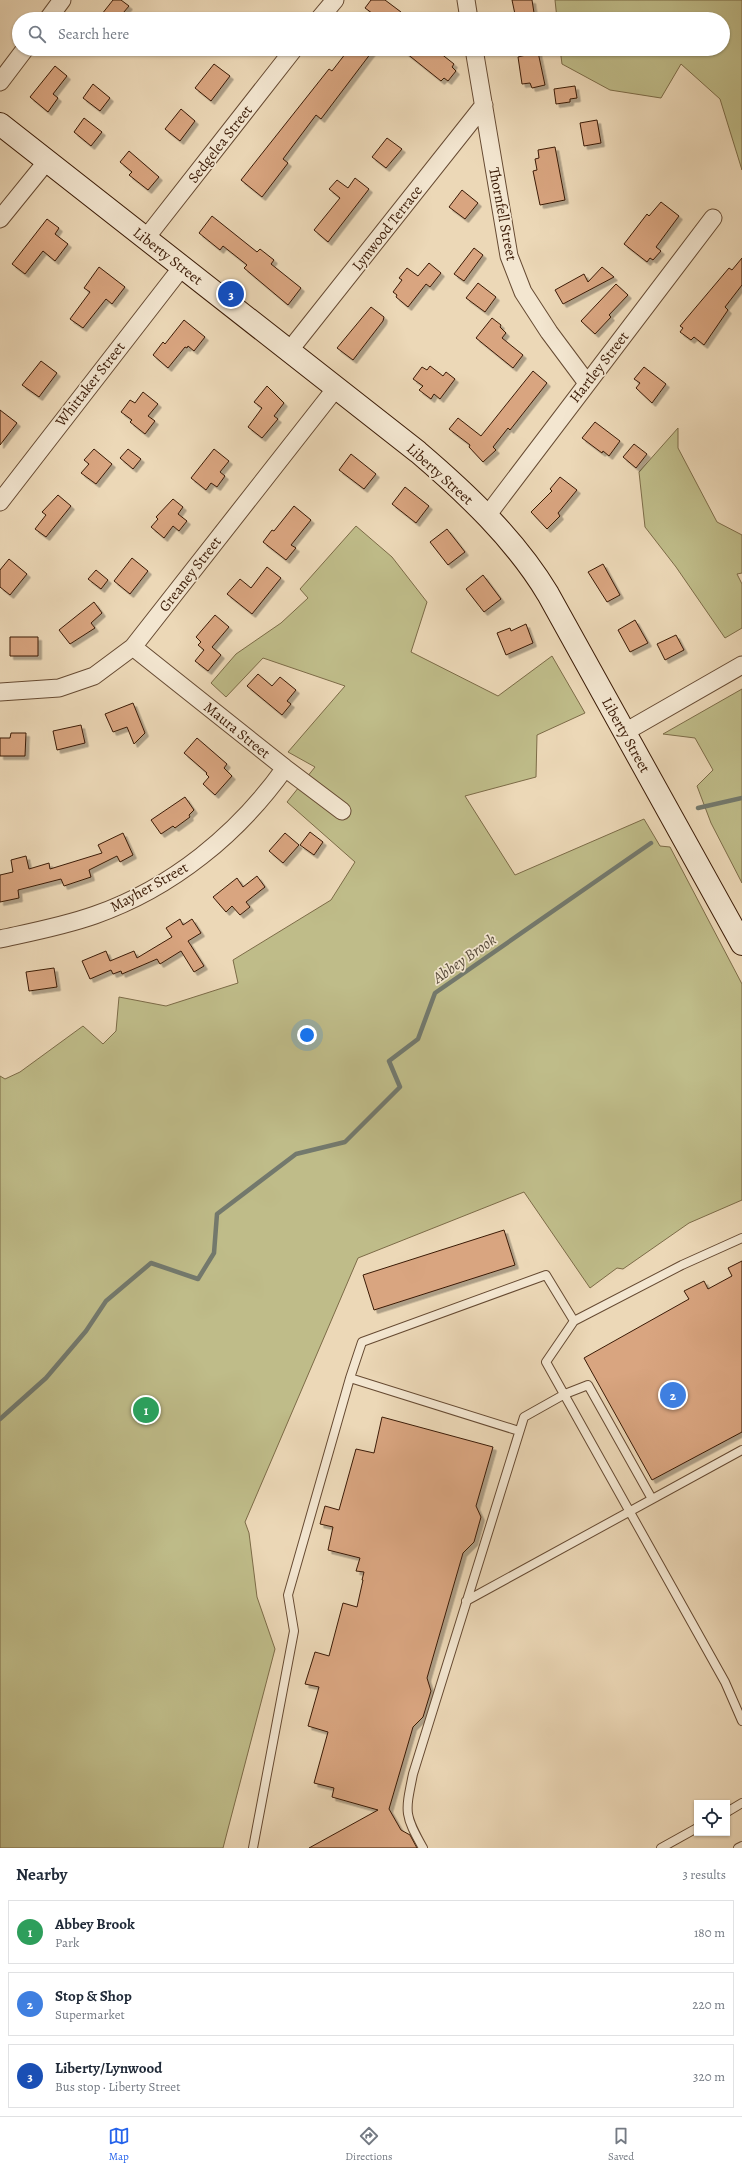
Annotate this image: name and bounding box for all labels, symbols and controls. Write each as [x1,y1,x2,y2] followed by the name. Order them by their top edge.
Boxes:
[12,12,730,56] search box
[26,23,48,45] icon: search
[58,24,129,44] text: Search here
[183,101,257,187] street label: Sedgelea Street
[484,166,522,263] street label: Thornfell Street
[347,181,427,275] street label: Lynwood Terrace
[129,222,207,290] street label: Liberty Street
[218,279,244,309] pin: 3
[565,327,633,407] street label: Hartley Street
[50,337,129,431] street label: Whittaker Street
[402,439,478,509] street label: Liberty Street
[154,532,226,616] street label: Greaney Street
[597,694,655,776] street label: Liberty Street
[200,697,274,763] street label: Maura Street
[106,857,192,917] street label: Mayher Street
[428,929,501,989] water label: Abbey Brook
[297,1025,317,1045] your location
[660,1380,686,1410] pin: 2
[133,1395,159,1425] pin: 1
[694,1800,730,1836] map controls
[694,1800,730,1836] button: locate
[16,1863,67,1886] text: Nearby
[682,1866,726,1883] text: 3 results
[55,1914,135,1934] text: Abbey Brook
[28,1924,32,1941] text: 1
[694,1924,725,1941] text: 180 m
[55,1934,79,1951] text: Park
[55,1986,132,2006] text: Stop & Shop
[27,1996,33,2013] text: 2
[692,1996,725,2013] text: 220 m
[55,2006,125,2023] text: Supermarket
[55,2058,162,2078] text: Liberty/Lynwood
[27,2068,33,2085] text: 3
[693,2068,725,2085] text: 320 m
[55,2078,180,2095] text: Bus stop · Liberty Street
[108,2125,130,2164] tab: Map
[345,2125,393,2164] tab: Directions
[608,2125,634,2164] tab: Saved

